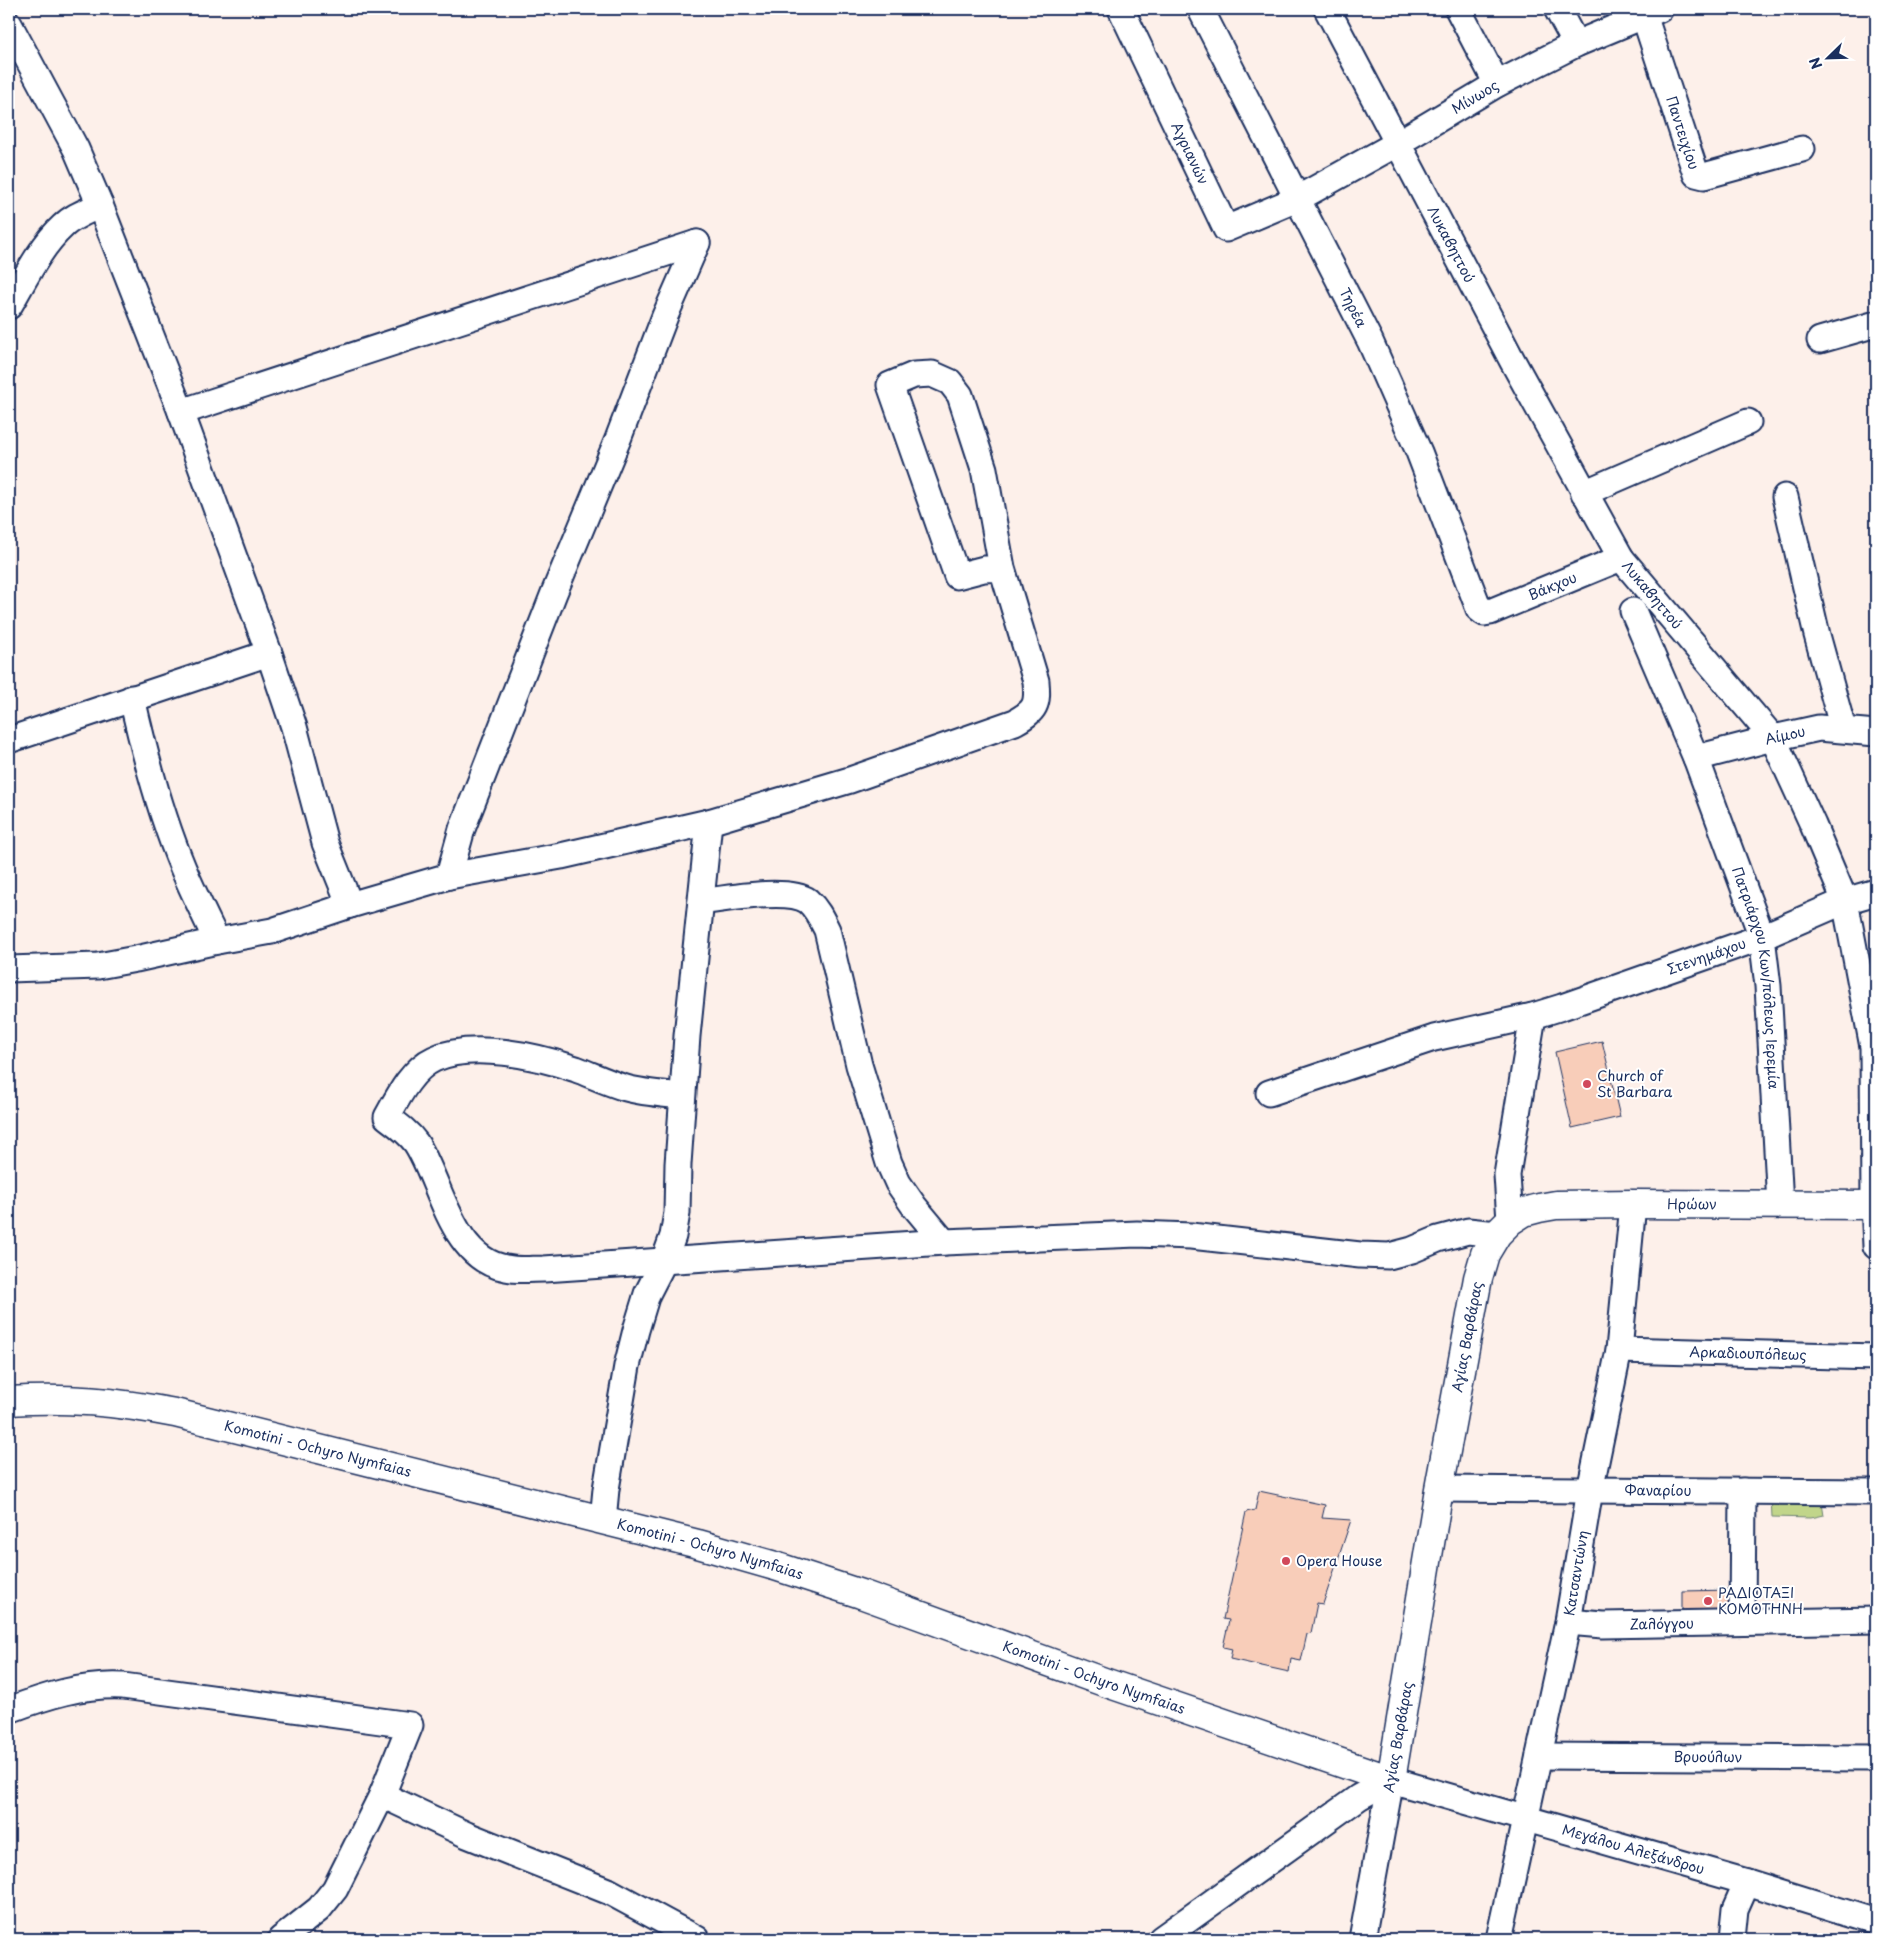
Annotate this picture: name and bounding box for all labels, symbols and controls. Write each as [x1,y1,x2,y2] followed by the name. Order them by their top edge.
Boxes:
[1802,32,1852,82] north arrow
[1804,54,1827,72] text: N
[1447,74,1502,119] street label: Μίνωος
[1661,93,1705,172] street label: Παντειχίου
[1166,118,1214,188] street label: Αγριανών
[1423,202,1480,286] street label: Λυκαβηττού
[1334,284,1372,331] street label: Τηρέα
[1617,556,1688,633] street label: Λυκαβηττού
[1525,566,1580,605] street label: Βάκχου
[1762,720,1807,750] street label: Αίμου
[1727,864,1785,1090] street label: Πατριάρχου Κων/πόλεως Ιερεμία
[1664,932,1749,979] street label: Στενημάχου
[1597,1065,1672,1102] place label: Church of St Barbara
[1581,1078,1593,1090] marker: Church of St Barbara
[1667,1193,1717,1214] street label: Ηρώων
[1446,1280,1487,1394] street label: Αγίας Βαρβάρας
[1689,1341,1807,1365] street label: Αρκαδιουπόλεως
[222,1415,414,1482] street label: Komotini - Ochyro Nymfaias
[1624,1479,1692,1501] street label: Φαναρίου
[615,1513,806,1584] street label: Komotini - Ochyro Nymfaias
[1558,1529,1593,1617] street label: Κατσαντώνη
[1296,1550,1383,1571] place label: Opera House
[1280,1555,1292,1567] marker: Opera House
[1718,1582,1803,1619] place label: ΡΑΔΙΟΤΑΞΙ ΚΟΜΟΤΗΝΗ
[1702,1595,1714,1607] marker: ΡΑΔΙΟΤΑΞΙ ΚΟΜΟΤΗΝΗ
[1630,1612,1694,1635] street label: Ζαλόγγου
[1000,1635,1188,1719] street label: Komotini - Ochyro Nymfaias
[1377,1680,1418,1794] street label: Αγίας Βαρβάρας
[1674,1746,1742,1767] street label: Βρυούλων
[1560,1819,1707,1879] street label: Μεγάλου Αλεξάνδρου

